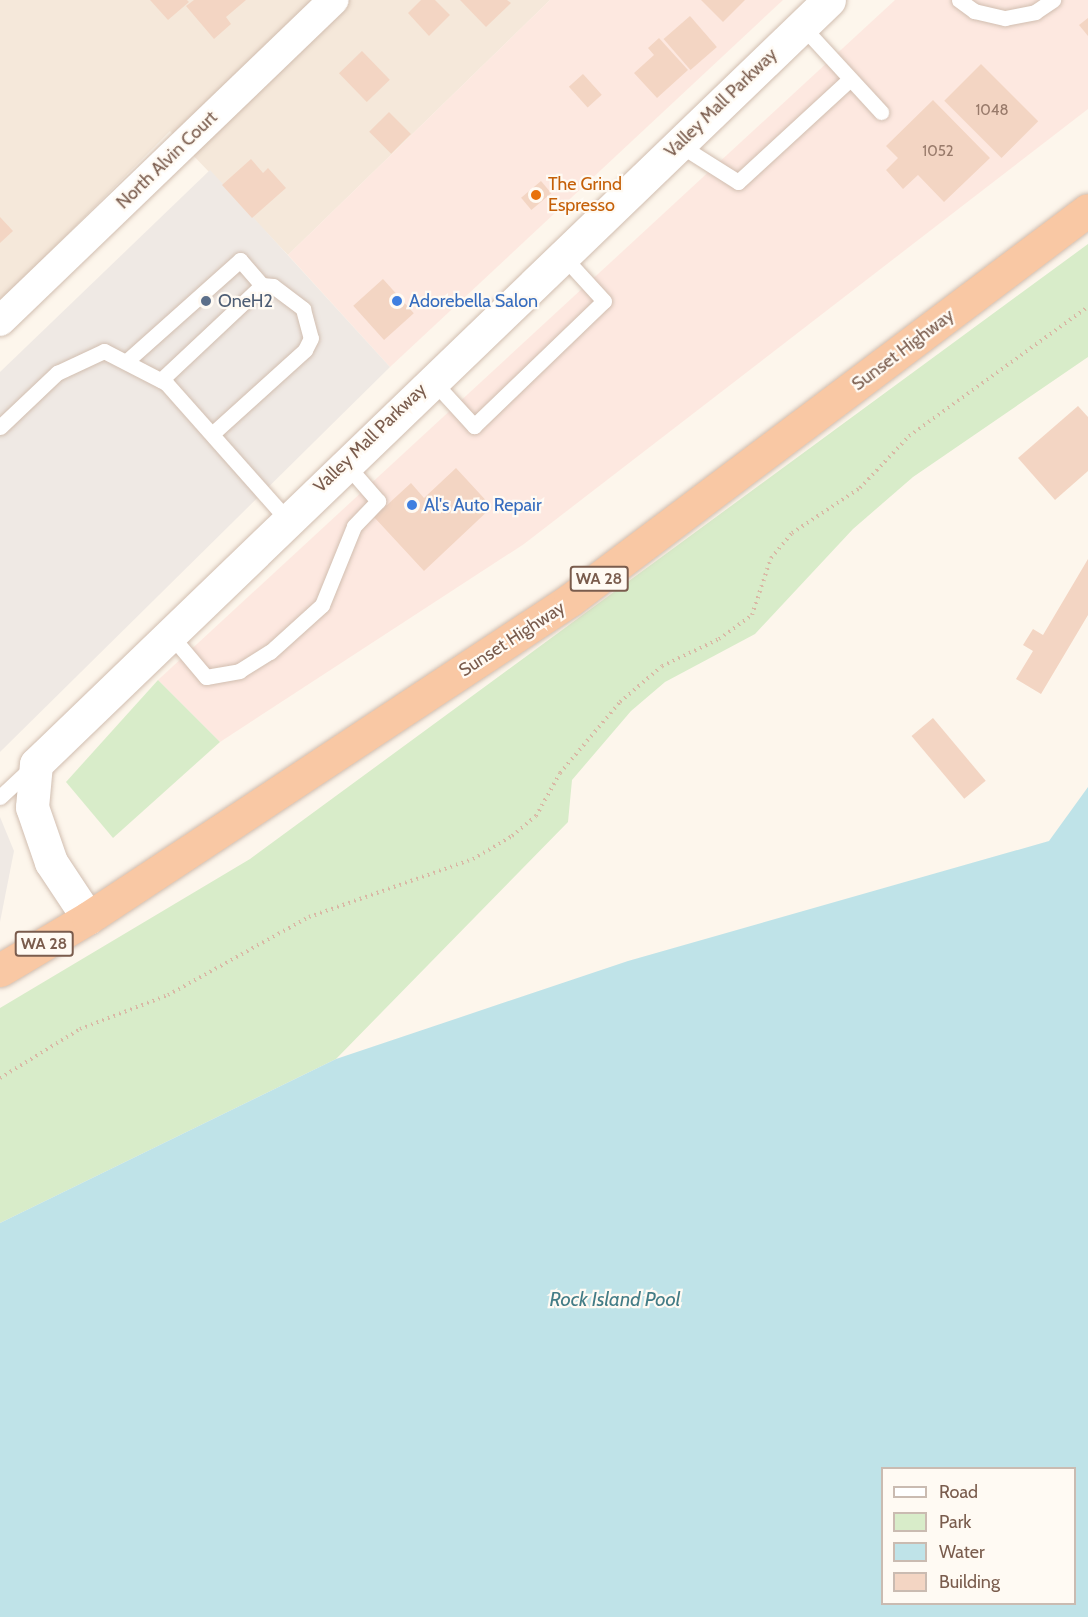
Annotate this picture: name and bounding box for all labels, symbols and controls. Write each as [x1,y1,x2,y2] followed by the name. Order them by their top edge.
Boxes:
[660,44,782,162] street label: Valley Mall Parkway
[975,102,1009,120] house number: 1048
[112,106,222,214] street label: North Alvin Court
[922,143,954,161] house number: 1052
[548,174,622,216] place label: The Grind Espresso
[529,188,543,202] marker: The Grind Espresso
[218,290,273,312] place label: OneH2
[409,290,538,312] place label: Adorebella Salon
[199,294,213,308] marker: OneH2
[390,294,404,308] marker: Adorebella Salon
[848,305,958,395] street label: Sunset Highway
[309,379,431,497] street label: Valley Mall Parkway
[424,494,542,516] place label: Al's Auto Repair
[405,498,419,512] marker: Al's Auto Repair
[569,566,629,592] road number: WA 28
[455,597,569,681] street label: Sunset Highway
[14,931,74,957] road number: WA 28
[550,1287,680,1311] water label: Rock Island Pool
[881,1467,1076,1605] legend
[939,1481,978,1503] text: Road
[939,1511,971,1533] text: Park
[939,1541,985,1563] text: Water
[939,1571,1000,1593] text: Building

